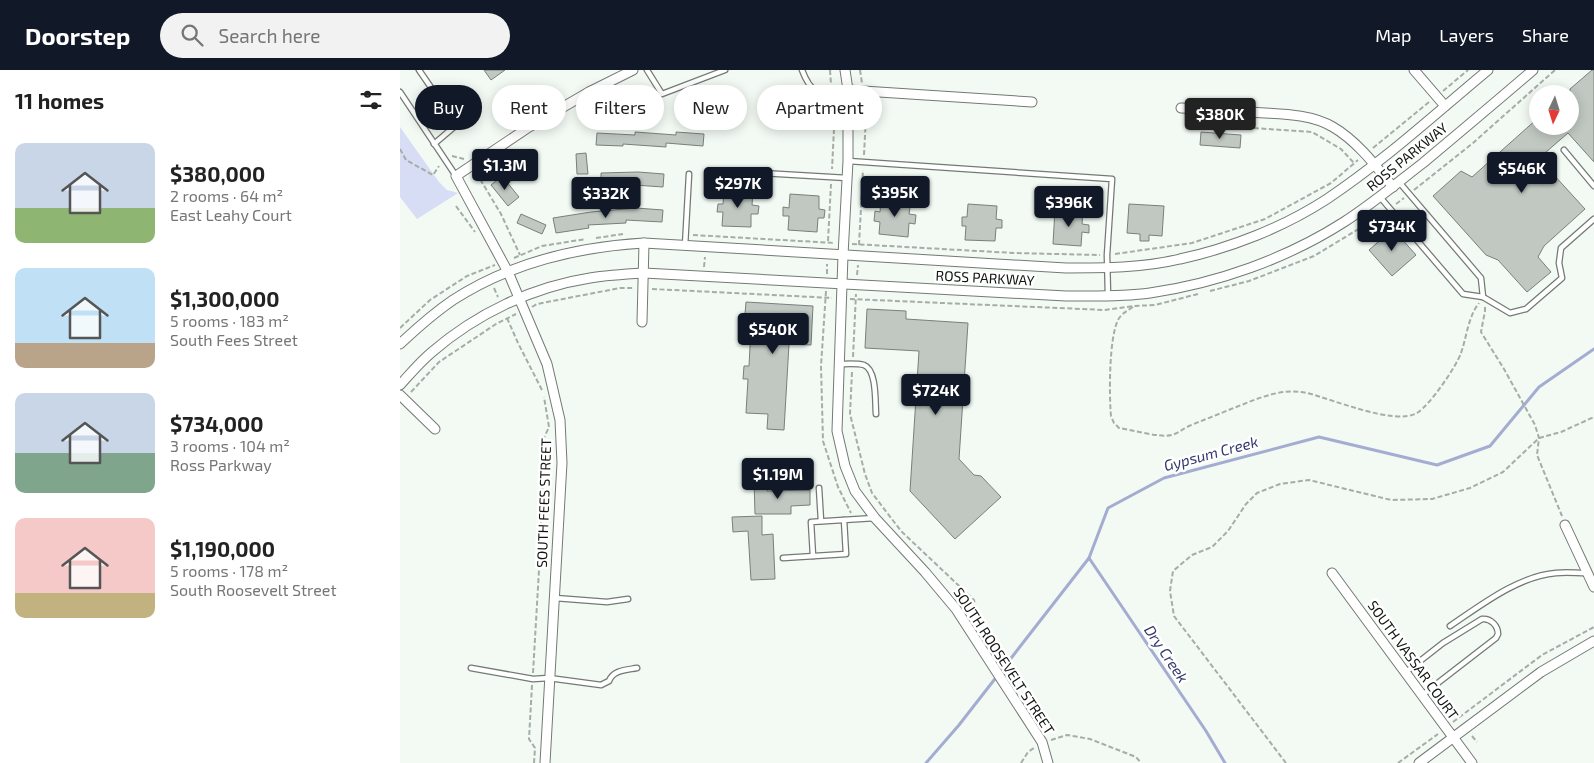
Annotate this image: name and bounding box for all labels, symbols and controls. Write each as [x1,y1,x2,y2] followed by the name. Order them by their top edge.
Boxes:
[160,13,510,58] search box
[25,21,130,50] text: Doorstep
[178,21,206,49] icon: search
[218,24,321,47] text: Search here
[1375,24,1411,46] text: Map
[1439,24,1494,46] text: Layers
[1522,24,1569,46] text: Share
[415,85,482,130] chip: Buy
[492,85,566,130] chip: Rent
[576,85,664,130] chip: Filters
[674,85,747,130] chip: New
[757,85,882,130] chip: Apartment
[1529,85,1579,135] north arrow
[1529,85,1579,135] map controls
[357,86,385,114] icon: filters
[15,88,104,113] text: 11 homes
[1185,98,1255,140] pin: $380K
[1196,104,1244,123] text: $380K
[1363,119,1451,194] street label: ROSS PARKWAY
[470,148,540,191] pin: $1.3M
[1487,152,1557,194] pin: $546K
[483,155,527,174] text: $1.3M
[1498,158,1546,177] text: $546K
[170,161,265,186] text: $380,000
[55,163,115,223] icon: home
[703,166,773,209] pin: $297K
[715,173,761,192] text: $297K
[571,176,641,219] pin: $332K
[860,176,930,218] pin: $395K
[872,182,918,201] text: $395K
[583,183,629,202] text: $332K
[170,186,283,205] text: 2 rooms · 64 m²
[1034,186,1104,228] pin: $396K
[1045,192,1093,211] text: $396K
[170,205,292,224] text: East Leahy Court
[1357,210,1427,252] pin: $734K
[1368,216,1416,235] text: $734K
[935,266,1035,289] street label: ROSS PARKWAY
[170,286,280,311] text: $1,300,000
[55,288,115,348] icon: home
[170,311,289,330] text: 5 rooms · 183 m²
[738,312,808,355] pin: $540K
[749,319,797,338] text: $540K
[170,330,298,349] text: South Fees Street
[901,374,971,416] pin: $724K
[912,380,960,399] text: $724K
[170,411,263,436] text: $734,000
[55,413,115,473] icon: home
[1162,432,1260,475] water label: Gypsum Creek
[170,436,290,455] text: 3 rooms · 104 m²
[533,438,554,568] street label: SOUTH FEES STREET
[170,455,272,474] text: Ross Parkway
[737,458,819,500] pin: $1.19M
[753,464,803,483] text: $1.19M
[170,536,275,561] text: $1,190,000
[55,538,115,598] icon: home
[170,561,288,580] text: 5 rooms · 178 m²
[170,580,337,599] text: South Roosevelt Street
[951,584,1058,737] street label: SOUTH ROOSEVELT STREET
[1365,597,1462,723] street label: SOUTH VASSAR COURT
[1140,621,1193,686] water label: Dry Creek

